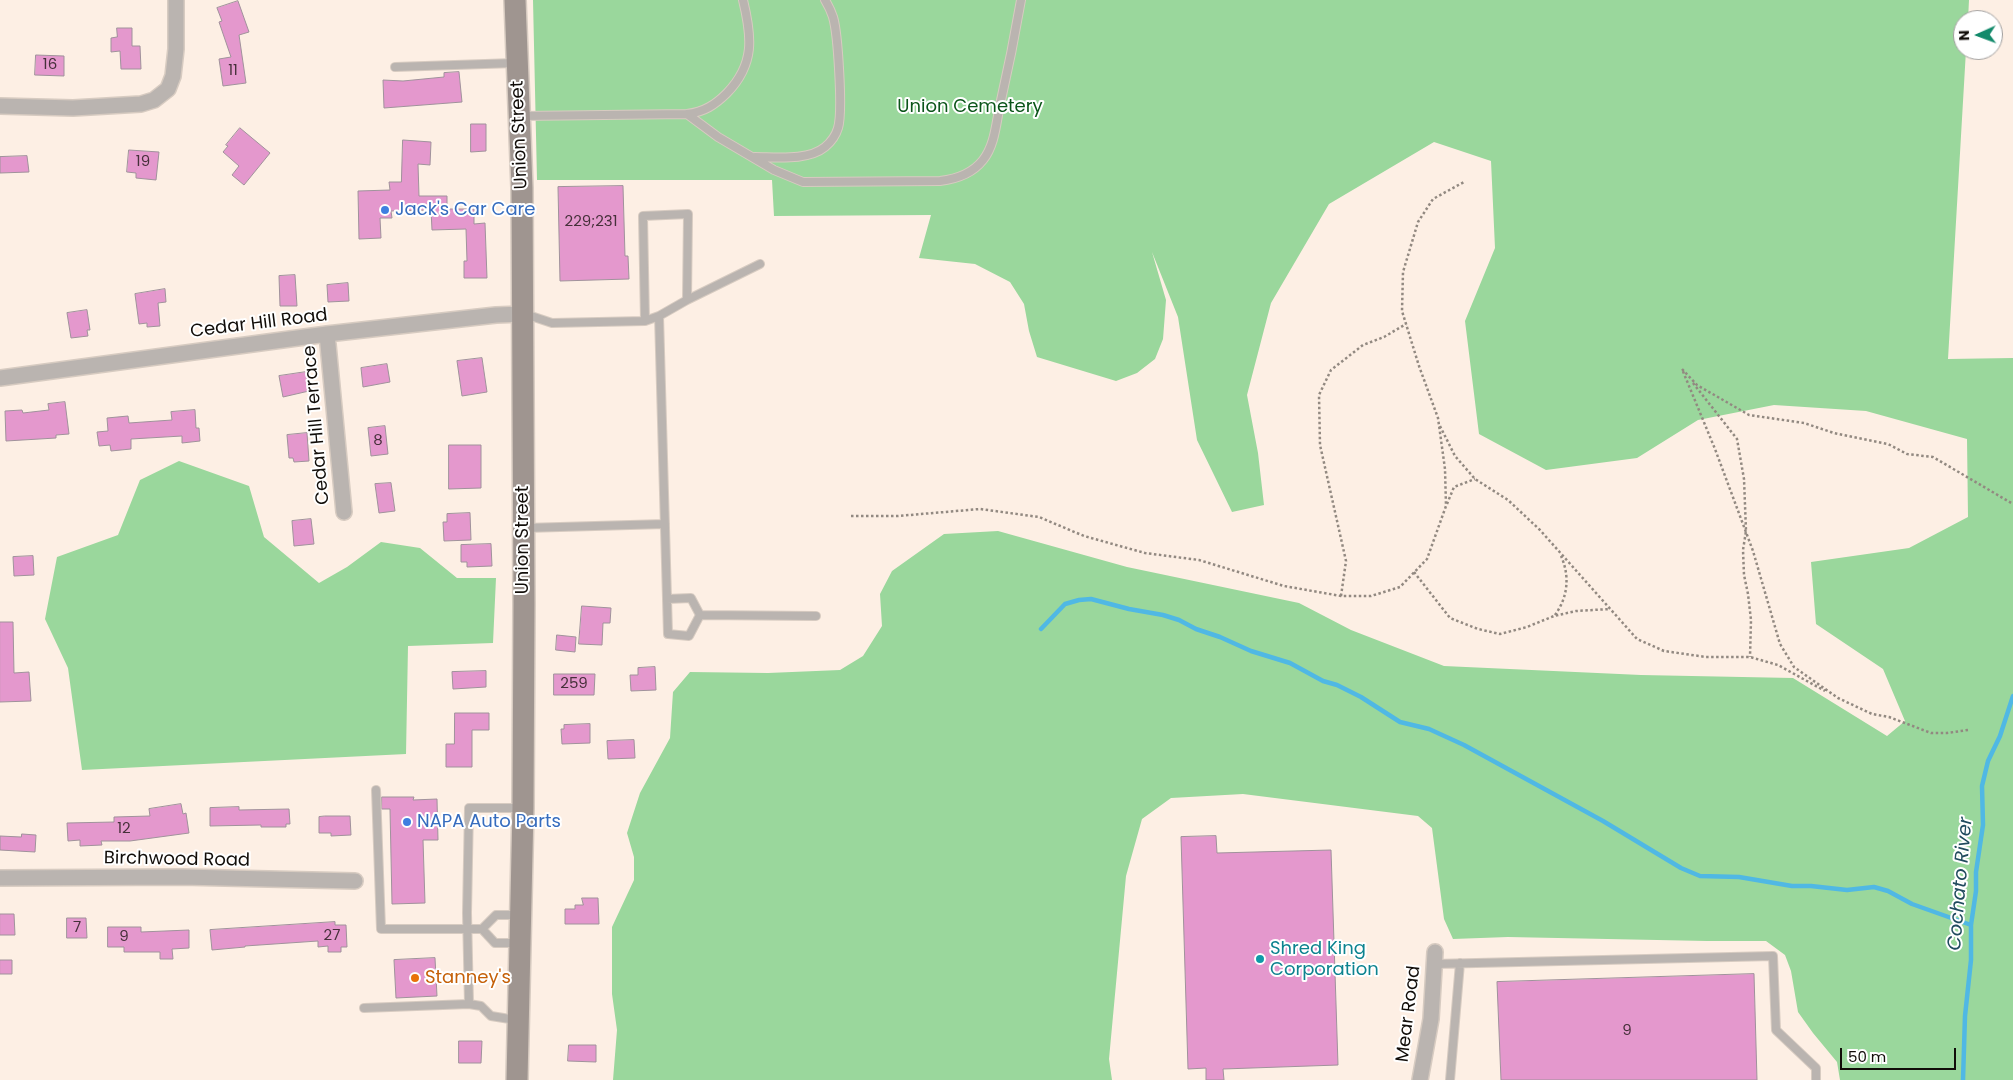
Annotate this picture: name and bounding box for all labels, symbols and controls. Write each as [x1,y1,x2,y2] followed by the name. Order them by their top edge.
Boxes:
[1953,10,2003,60] north arrow
[1954,30,1974,41] text: N
[43,56,57,74] house number: 16
[228,62,238,80] house number: 11
[507,80,533,190] street label: Union Street
[897,96,1043,118] park label: Union Cemetery
[136,153,150,171] house number: 19
[395,199,535,221] place label: Jack's Car Care
[379,204,391,216] marker: Jack's Car Care
[565,213,617,231] house number: 229;231
[189,305,329,343] street label: Cedar Hill Road
[299,344,335,506] street label: Cedar Hill Terrace
[373,432,383,450] house number: 8
[512,486,534,594] street label: Union Street
[560,675,588,693] house number: 259
[417,811,561,833] place label: NAPA Auto Parts
[401,816,413,828] marker: NAPA Auto Parts
[1944,816,1978,952] water label: Cochato River
[117,820,131,838] house number: 12
[104,848,250,872] street label: Birchwood Road
[73,919,81,937] house number: 7
[324,927,340,945] house number: 27
[119,928,129,946] house number: 9
[1270,938,1379,981] place label: Shred King Corporation
[1254,953,1266,965] marker: Shred King Corporation
[1392,964,1426,1064] street label: Mear Road
[425,967,511,989] place label: Stanney's
[409,972,421,984] marker: Stanney's
[1622,1022,1632,1040] house number: 9
[1843,1038,1959,1070] scale bar
[1848,1046,1886,1067] text: 50 m

